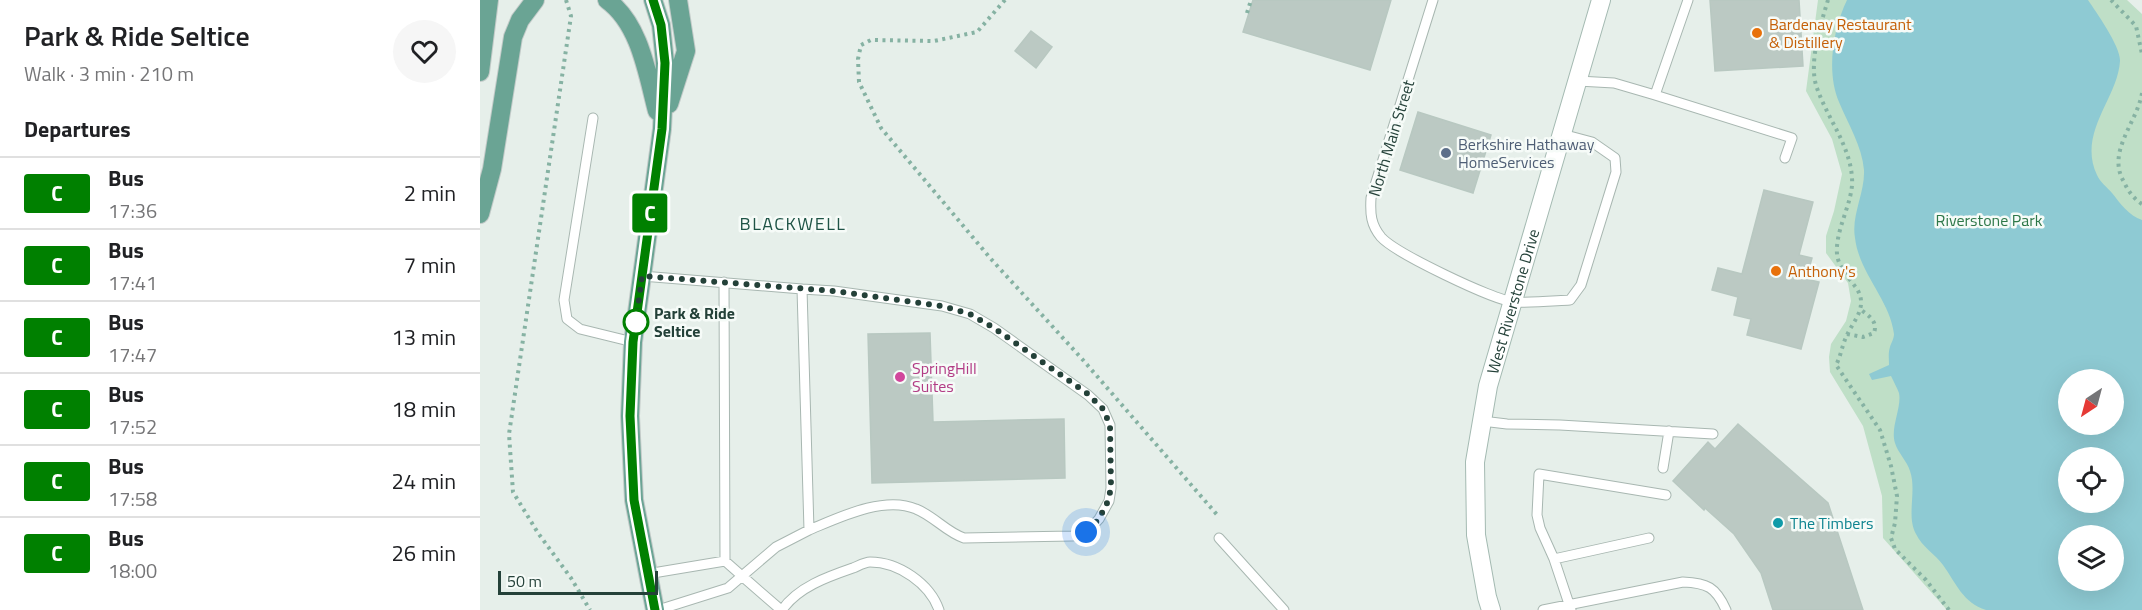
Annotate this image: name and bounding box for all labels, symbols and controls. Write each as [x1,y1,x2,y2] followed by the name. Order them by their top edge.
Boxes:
[1769,12,1912,54] place label: Bardenay Restaurant & Distillery
[24,14,250,57] text: Park & Ride Seltice
[393,20,456,83] button: heart
[1750,26,1764,40] marker: Bardenay Restaurant & Distillery
[24,58,194,89] text: Walk · 3 min · 210 m
[1362,76,1420,199] street label: North Main Street
[24,112,131,146] text: Departures
[1458,132,1595,174] place label: Berkshire Hathaway HomeServices
[1439,146,1453,160] marker: Berkshire Hathaway HomeServices
[108,161,144,195] text: Bus
[404,176,456,210] text: 2 min
[51,177,63,209] text: C
[630,194,669,232] line badge: C
[108,195,157,226] text: 17:36
[644,197,656,229] text: C
[1936,208,2043,232] park label: Riverstone Park
[740,210,846,237] district label: BLACKWELL
[1480,226,1545,377] street label: West Riverstone Drive
[108,233,144,267] text: Bus
[404,248,456,282] text: 7 min
[51,249,63,281] text: C
[1788,259,1856,283] place label: Anthony's
[1769,264,1783,278] marker: Anthony's
[108,267,157,298] text: 17:41
[654,301,735,343] place label: Park & Ride Seltice
[108,305,144,339] text: Bus
[623,309,649,335] marker: Park & Ride Seltice
[391,320,456,354] text: 13 min
[51,321,63,353] text: C
[108,339,157,370] text: 17:47
[912,356,977,398] place label: SpringHill Suites
[2058,369,2124,435] north arrow
[2058,369,2124,591] map controls
[893,370,907,384] marker: SpringHill Suites
[108,377,144,411] text: Bus
[391,392,456,426] text: 18 min
[51,393,63,425] text: C
[108,411,157,442] text: 17:52
[2058,447,2124,513] button: locate
[108,449,144,483] text: Bus
[391,464,456,498] text: 24 min
[51,465,63,497] text: C
[108,483,157,514] text: 17:58
[1790,511,1873,535] place label: The Timbers
[1771,516,1785,530] marker: The Timbers
[1071,517,1101,547] your location
[108,521,144,555] text: Bus
[2058,525,2124,591] button: layers
[391,536,456,570] text: 26 min
[51,537,63,569] text: C
[108,555,157,586] text: 18:00
[498,568,658,596] scale bar
[507,569,542,593] text: 50 m

